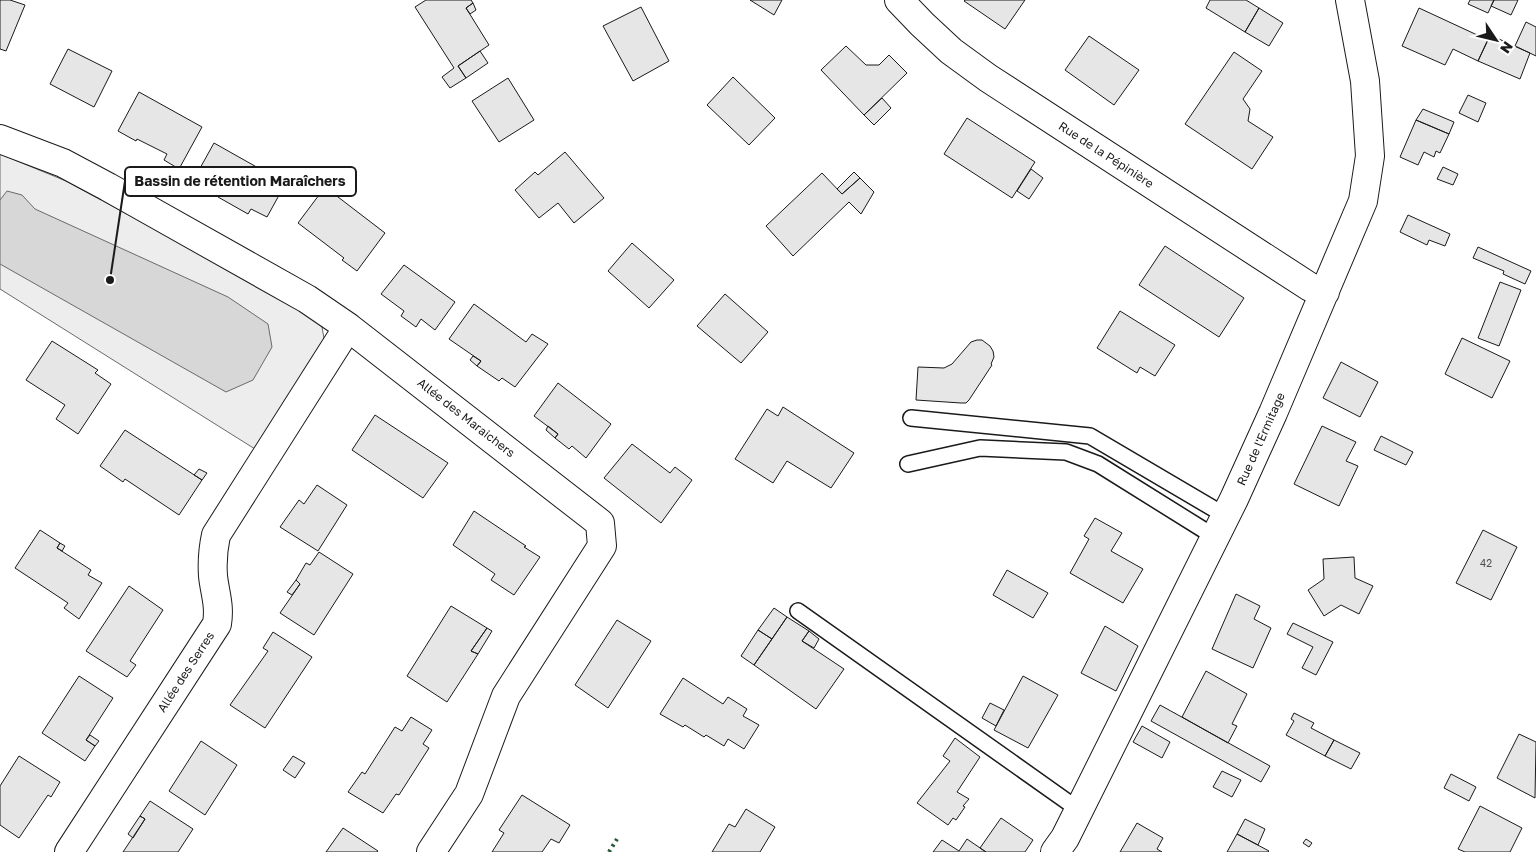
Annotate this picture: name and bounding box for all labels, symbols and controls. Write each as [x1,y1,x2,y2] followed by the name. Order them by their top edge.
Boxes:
[1471,15,1521,65] north arrow
[1497,39,1517,57] text: N
[1056,118,1157,191] street label: Rue de la Pépinière
[125,167,356,196] callout: Bassin de rétention Maraîchers
[134,172,346,189] text: Bassin de rétention Maraîchers
[415,375,518,460] street label: Allée des Maraichers
[1233,390,1288,488] street label: Rue de l'Ermitage
[1480,557,1492,569] house number: 42
[154,629,217,715] street label: Allée des Serres

